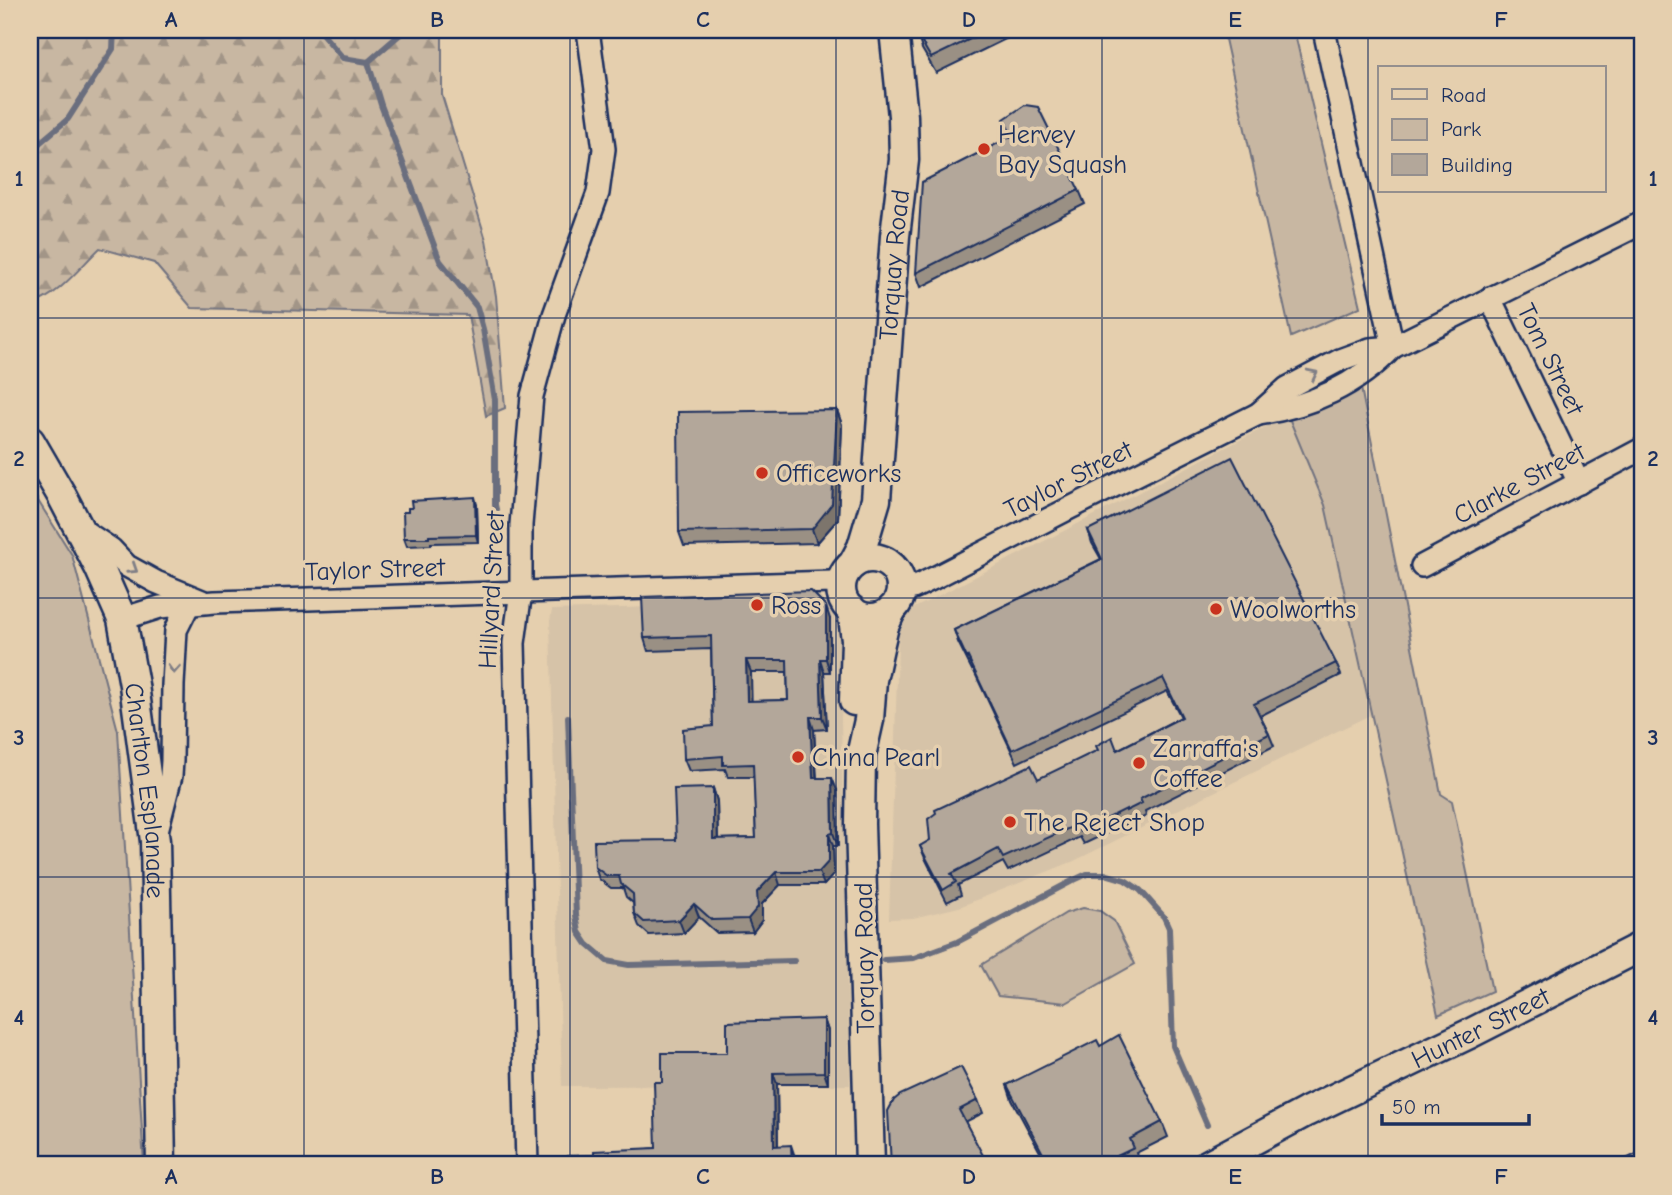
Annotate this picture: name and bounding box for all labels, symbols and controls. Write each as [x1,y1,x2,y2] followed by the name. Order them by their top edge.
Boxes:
[165,6,178,33] text: A
[430,6,444,33] text: B
[696,6,710,33] text: C
[962,6,976,33] text: D
[1228,6,1242,33] text: E
[1494,6,1508,33] text: F
[1378,66,1606,192] legend
[1441,83,1486,107] text: Road
[1441,117,1481,141] text: Park
[998,120,1127,180] place label: Hervey Bay Squash
[976,141,992,157] marker: Hervey Bay Squash
[1441,153,1513,177] text: Building
[14,165,24,192] text: 1
[1648,165,1658,192] text: 1
[874,188,916,342] street label: Torquay Road
[1510,299,1591,421] street label: Tom Street
[1306,368,1318,382] one-way arrow
[999,434,1139,525] street label: Taylor Street
[1449,436,1592,531] street label: Clarke Street
[13,445,25,472] text: 2
[1647,445,1659,472] text: 2
[776,459,901,489] place label: Officeworks
[754,465,770,481] marker: Officeworks
[473,509,511,670] street label: Hillyard Street
[305,553,447,587] street label: Taylor Street
[126,560,139,573] one-way arrow
[771,591,821,621] place label: Ross
[1230,595,1356,625] place label: Woolworths
[749,597,765,613] marker: Ross
[1208,601,1224,617] marker: Woolworths
[167,664,182,675] one-way arrow
[118,681,170,899] street label: Charlton Esplanade
[13,724,25,751] text: 3
[1647,724,1659,751] text: 3
[1153,734,1258,794] place label: Zarraffa's Coffee
[812,743,940,773] place label: China Pearl
[790,749,806,765] marker: China Pearl
[1131,755,1147,771] marker: Zarraffa's Coffee
[1024,808,1205,838] place label: The Reject Shop
[1002,814,1018,830] marker: The Reject Shop
[849,882,881,1034] street label: Torquay Road
[1407,981,1556,1075] street label: Hunter Street
[14,1004,25,1031] text: 4
[1648,1004,1659,1031] text: 4
[1382,1083,1528,1127] scale bar
[1392,1095,1441,1119] text: 50 m
[165,1163,178,1190] text: A
[430,1163,444,1190] text: B
[696,1163,710,1190] text: C
[962,1163,976,1190] text: D
[1228,1163,1242,1190] text: E
[1494,1163,1508,1190] text: F

